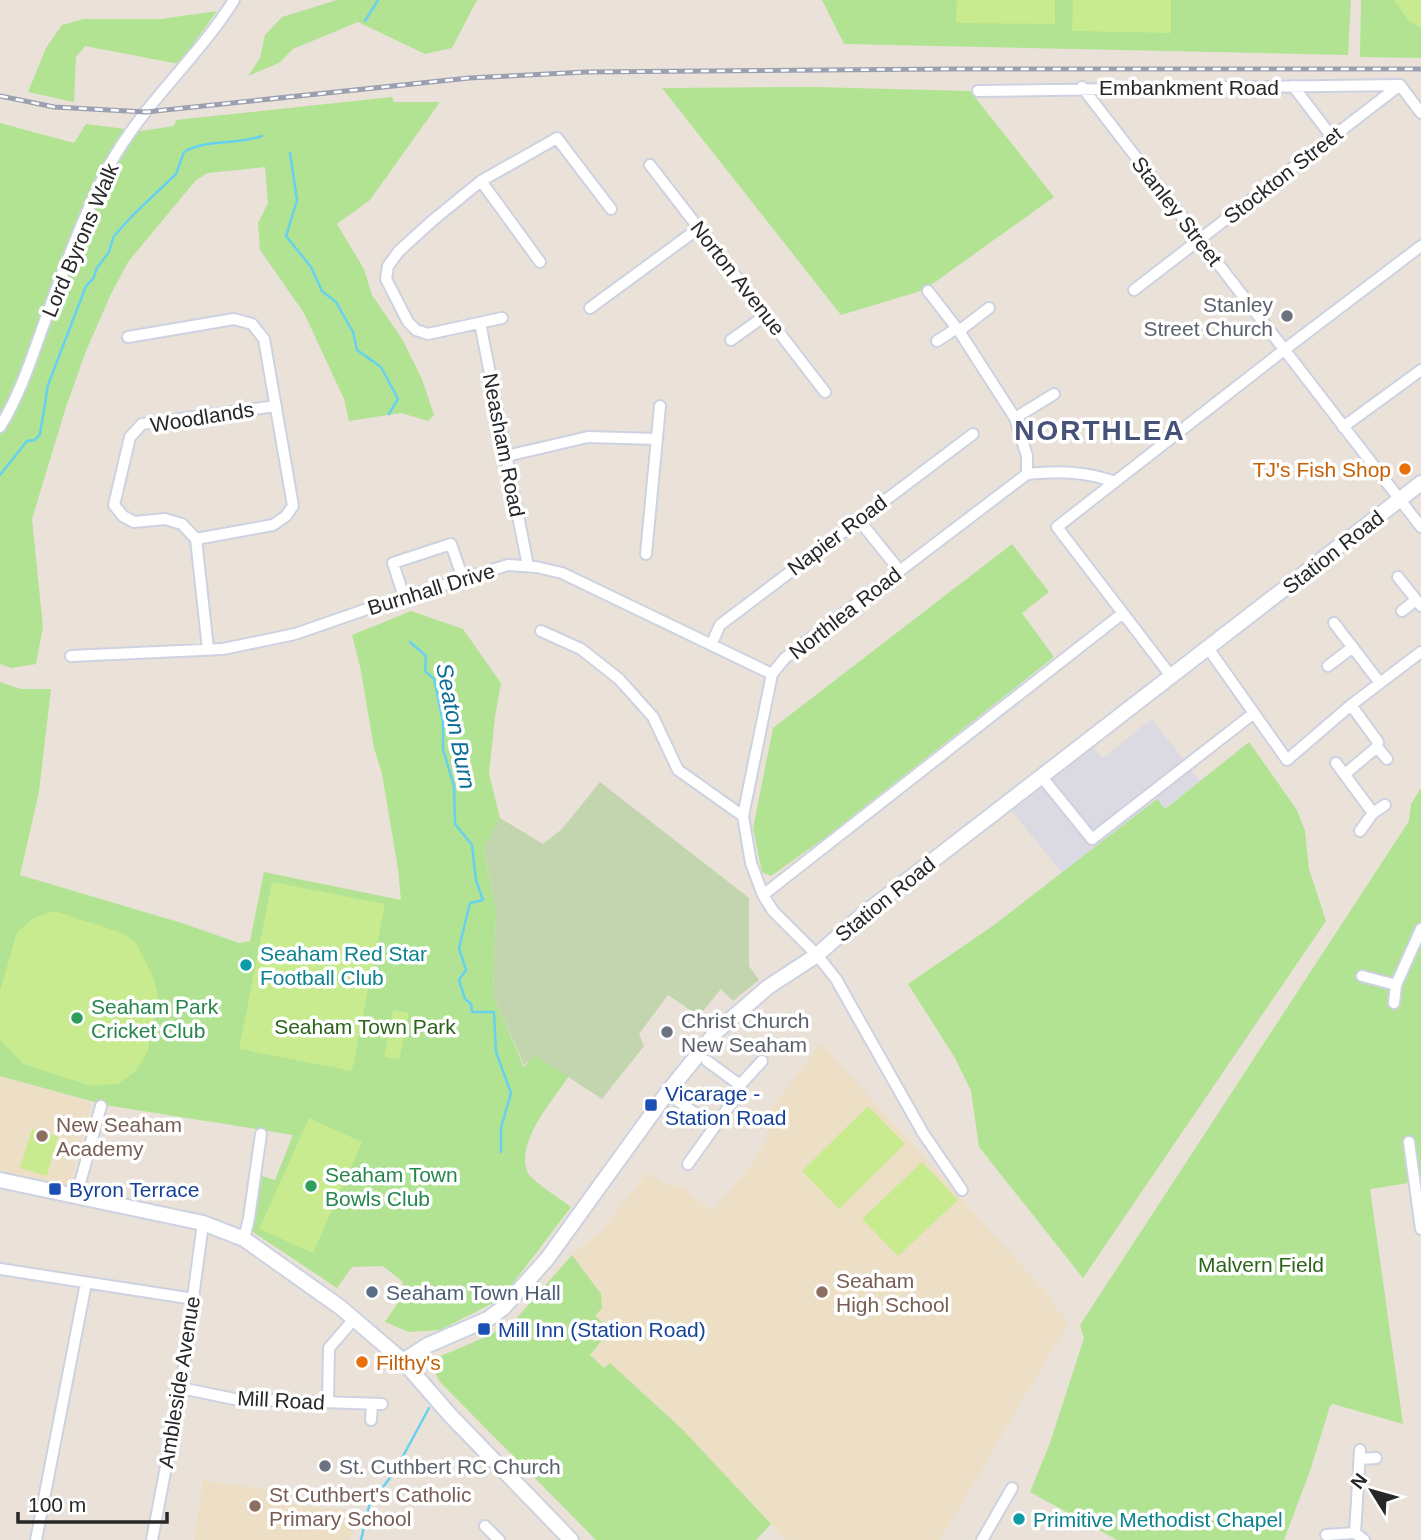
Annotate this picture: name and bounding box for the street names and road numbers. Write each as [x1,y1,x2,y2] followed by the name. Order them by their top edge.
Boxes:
[1099,76,1279,99] street label: Embankment Road
[1219,122,1347,228] street label: Stockton Street
[1127,152,1227,270] street label: Stanley Street
[37,159,123,320] street label: Lord Byrons Walk
[686,216,790,340] street label: Norton Avenue
[479,371,529,519] street label: Neasham Road
[149,397,255,437] street label: Woodlands
[783,490,891,580] street label: Napier Road
[1278,506,1388,598] street label: Station Road
[365,559,497,619] street label: Burnhall Drive
[785,562,905,664] street label: Northlea Road
[831,852,939,946] street label: Station Road
[154,1294,204,1470] street label: Ambleside Avenue
[237,1386,325,1414] street label: Mill Road

